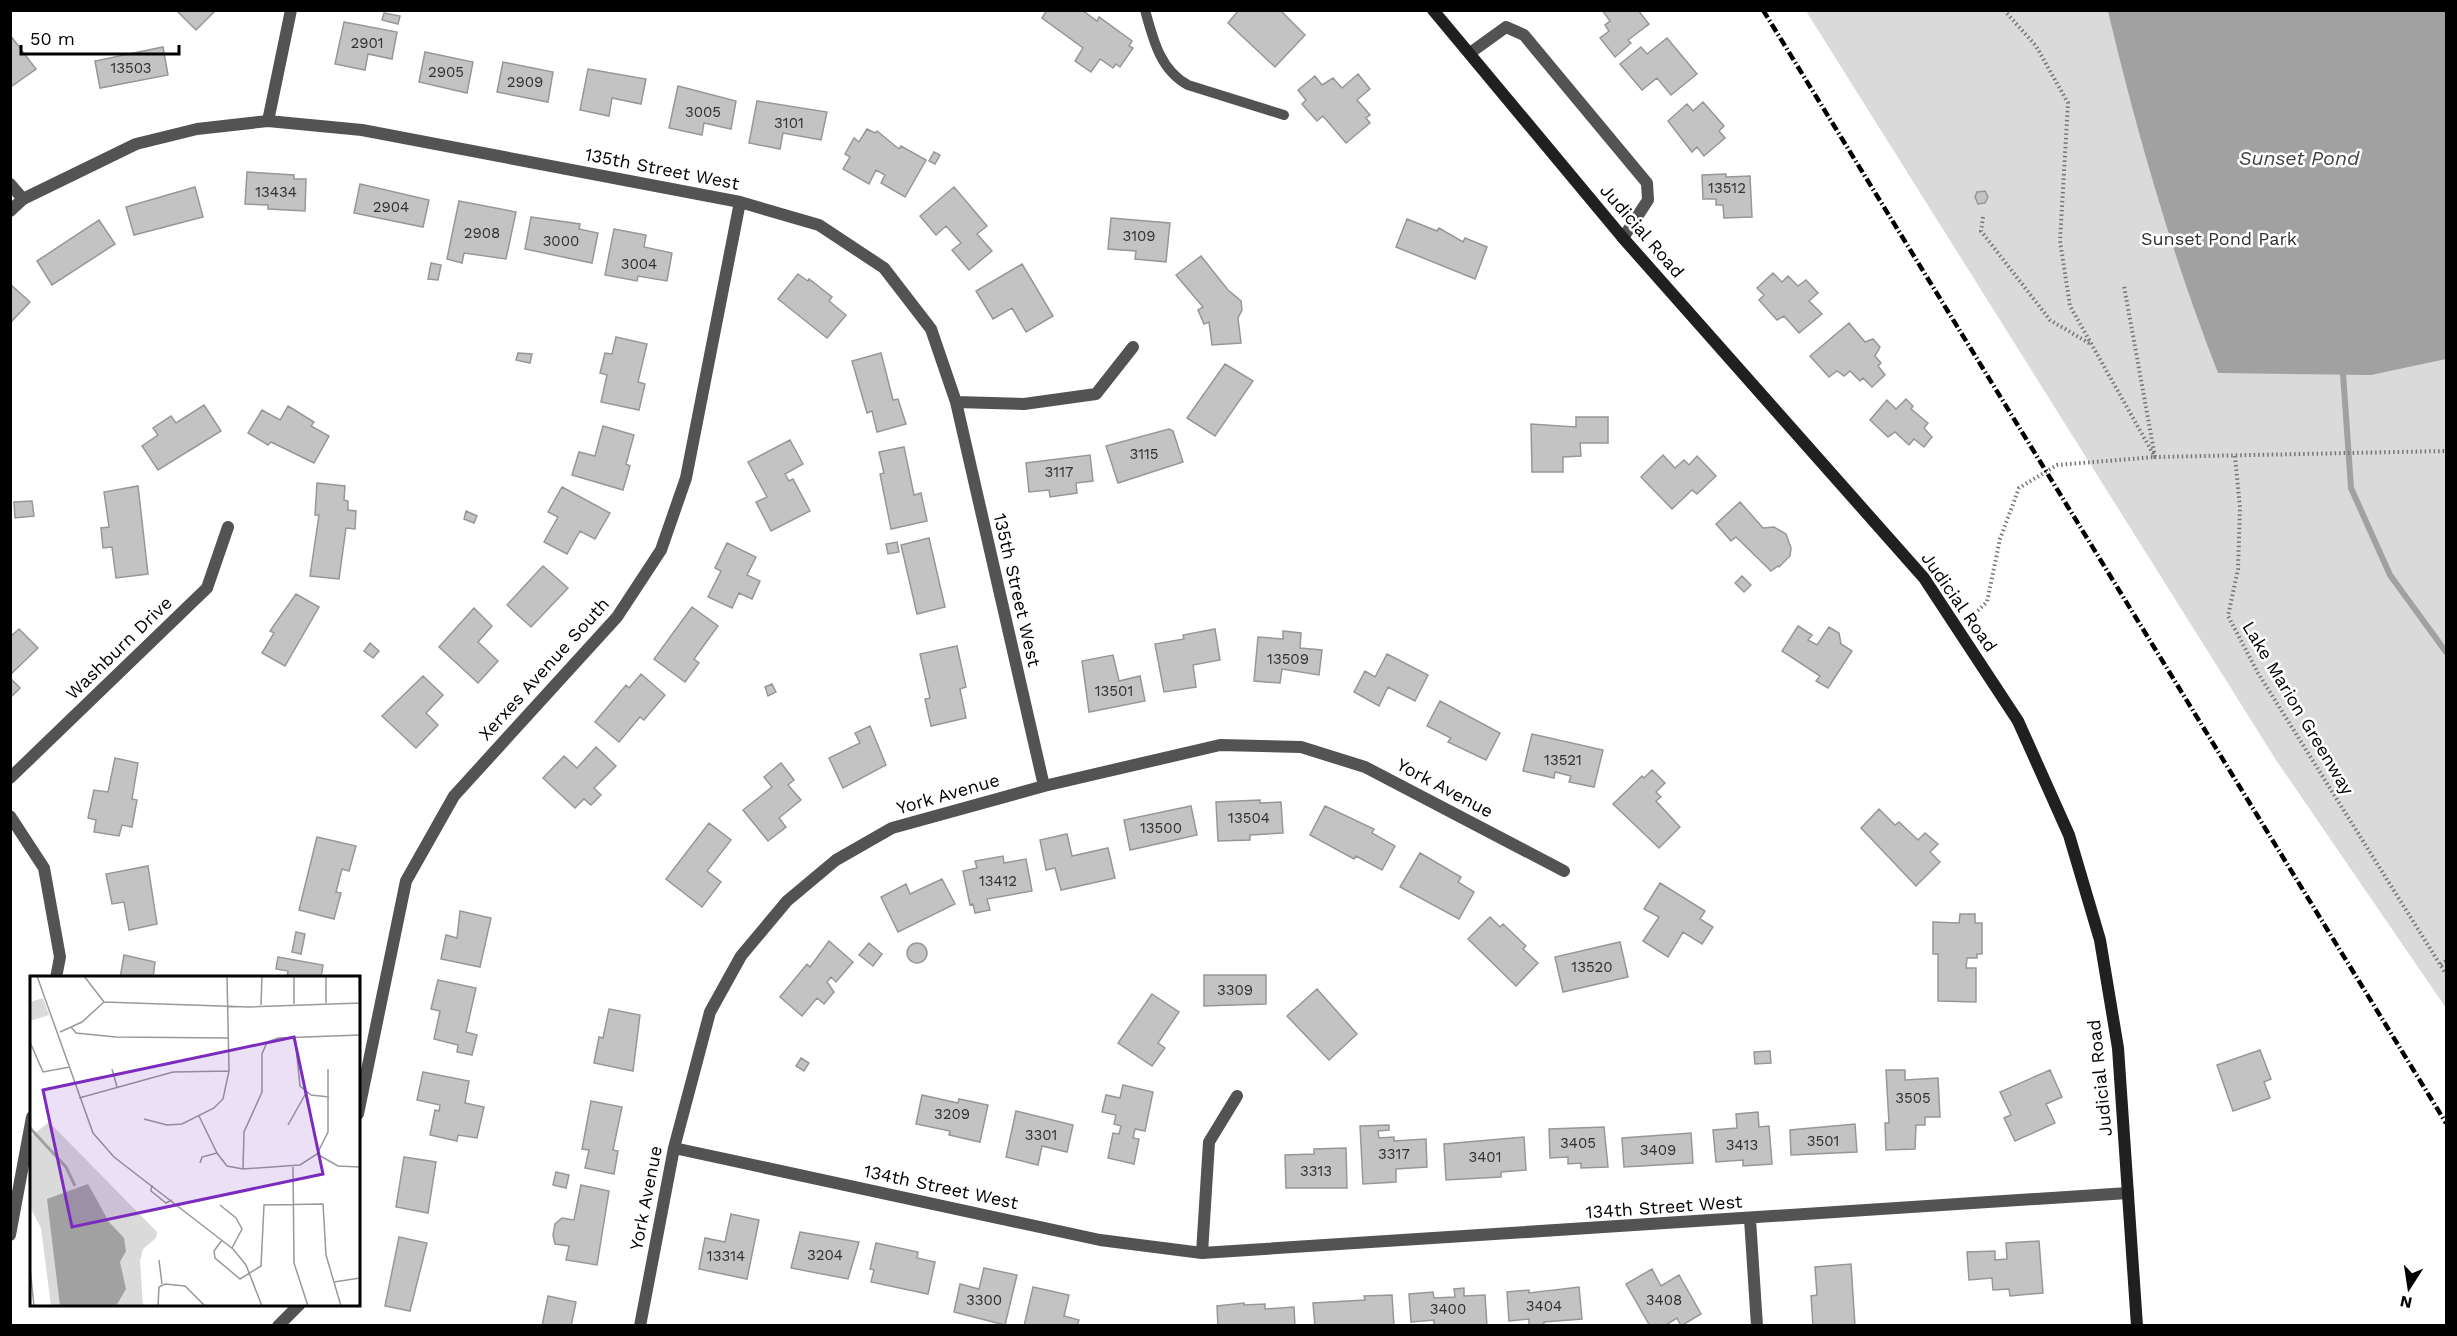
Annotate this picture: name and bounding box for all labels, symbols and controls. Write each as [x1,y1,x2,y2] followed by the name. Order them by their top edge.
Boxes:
[21,18,178,56] scale bar
[30,28,75,49] text: 50 m
[350,34,384,52] house number: 2901
[110,59,152,77] house number: 13503
[428,63,464,81] house number: 2905
[507,73,543,91] house number: 2909
[685,103,721,121] house number: 3005
[774,114,804,132] house number: 3101
[583,143,741,194] street label: 135th Street West
[2239,146,2360,170] water label: Sunset Pond
[1708,179,1746,197] house number: 13512
[1596,180,1689,282] street label: Judicial Road
[255,183,297,201] house number: 13434
[373,198,409,216] house number: 2904
[464,224,500,242] house number: 2908
[1122,227,1156,245] house number: 3109
[2141,228,2297,249] park label: Sunset Pond Park
[543,232,579,250] house number: 3000
[621,255,657,273] house number: 3004
[1129,445,1159,463] house number: 3115
[1045,463,1073,481] house number: 3117
[990,511,1045,669] street label: 135th Street West
[1917,548,2002,656] street label: Judicial Road
[61,592,176,704] street label: Washburn Drive
[474,593,613,744] street label: Xerxes Avenue South
[2238,617,2359,799] street label: Lake Marion Greenway
[1267,650,1309,668] house number: 13509
[1095,682,1133,700] house number: 13501
[1544,751,1582,769] house number: 13521
[1393,753,1497,822] street label: York Avenue
[894,769,1002,818] street label: York Avenue
[1228,809,1270,827] house number: 13504
[1140,819,1182,837] house number: 13500
[979,872,1017,890] house number: 13412
[1571,958,1613,976] house number: 13520
[30,976,360,1306] inset map
[1217,981,1253,999] house number: 3309
[2083,1019,2116,1137] street label: Judicial Road
[1895,1089,1931,1107] house number: 3505
[934,1105,970,1123] house number: 3209
[1025,1126,1057,1144] house number: 3301
[1807,1132,1839,1150] house number: 3501
[1560,1134,1596,1152] house number: 3405
[1726,1136,1758,1154] house number: 3413
[1640,1141,1676,1159] house number: 3409
[625,1144,666,1252] street label: York Avenue
[1378,1145,1410,1163] house number: 3317
[1468,1148,1502,1166] house number: 3401
[862,1160,1021,1213] street label: 134th Street West
[1300,1162,1332,1180] house number: 3313
[1585,1191,1744,1222] street label: 134th Street West
[807,1246,843,1264] house number: 3204
[707,1247,745,1265] house number: 13314
[2379,1258,2439,1318] north arrow
[966,1291,1002,1309] house number: 3300
[1646,1291,1682,1309] house number: 3408
[2398,1292,2414,1313] text: N
[1526,1297,1562,1315] house number: 3404
[1430,1300,1466,1318] house number: 3400

